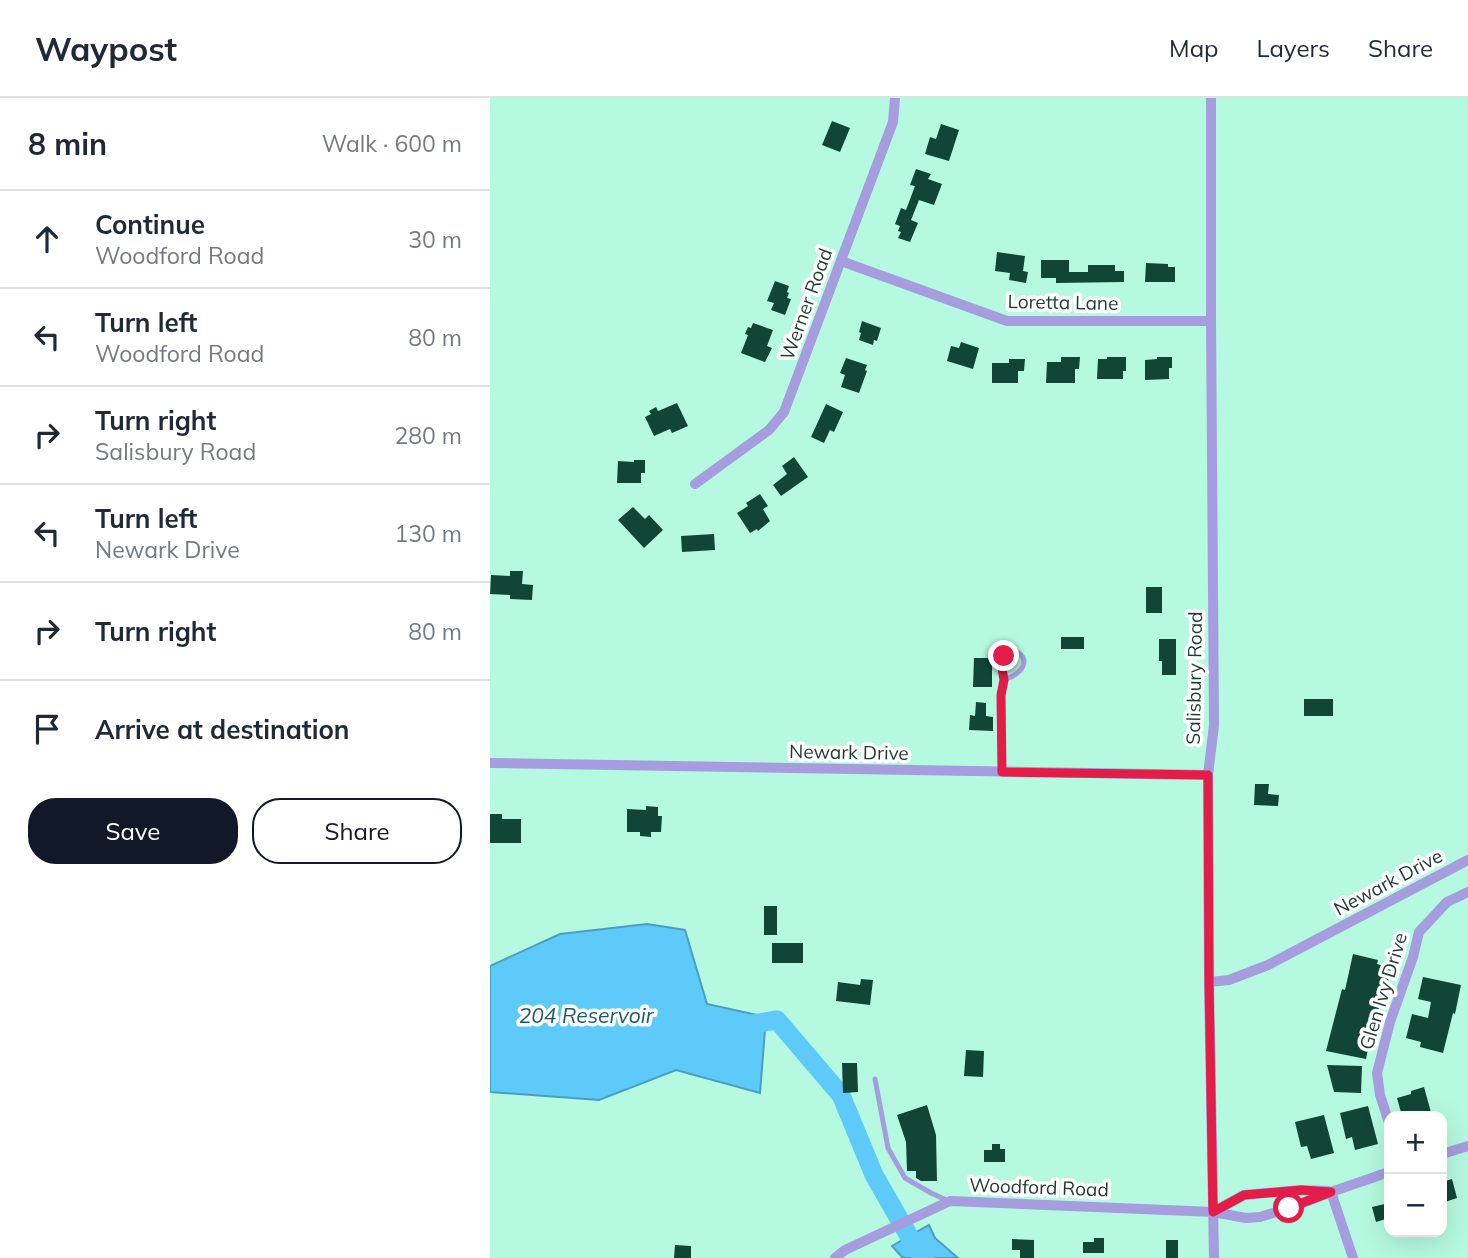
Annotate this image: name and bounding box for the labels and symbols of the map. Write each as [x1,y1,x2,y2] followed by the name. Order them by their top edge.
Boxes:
[775,245,837,363] street label: Werner Road
[1007,289,1119,315] street label: Loretta Lane
[1181,611,1207,745] street label: Salisbury Road
[988,640,1019,671] route end
[789,739,909,765] street label: Newark Drive
[1330,843,1446,921] street label: Newark Drive
[1354,930,1412,1052] street label: Glen Ivy Drive
[519,1002,655,1028] water label: 204 Reservoir
[969,1173,1109,1201] street label: Woodford Road
[1273,1192,1304,1223] route start

